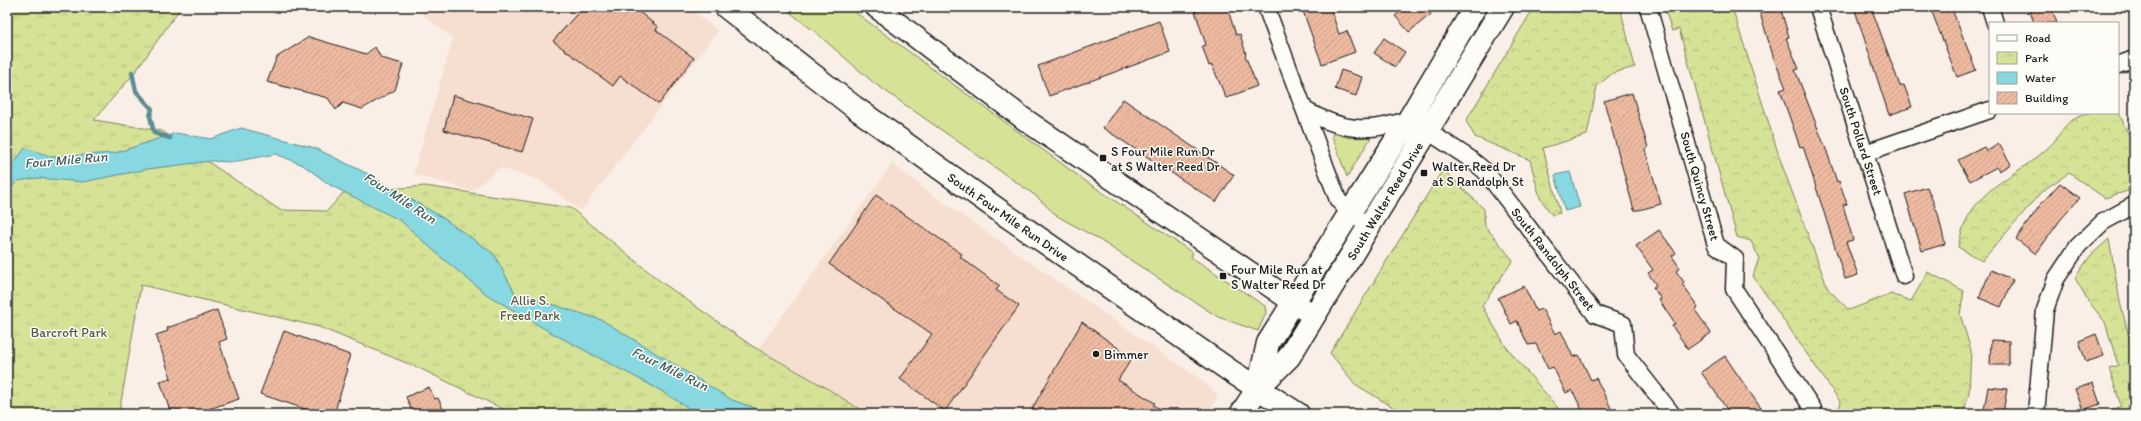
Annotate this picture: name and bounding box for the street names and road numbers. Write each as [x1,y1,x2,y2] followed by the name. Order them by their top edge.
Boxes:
[1836,85,1886,197] street label: South Pollard Street
[1677,130,1723,242] street label: South Quincy Street
[1344,139,1426,263] street label: South Walter Reed Drive
[945,169,1071,265] street label: South Four Mile Run Drive
[1508,204,1598,314] street label: South Randolph Street

